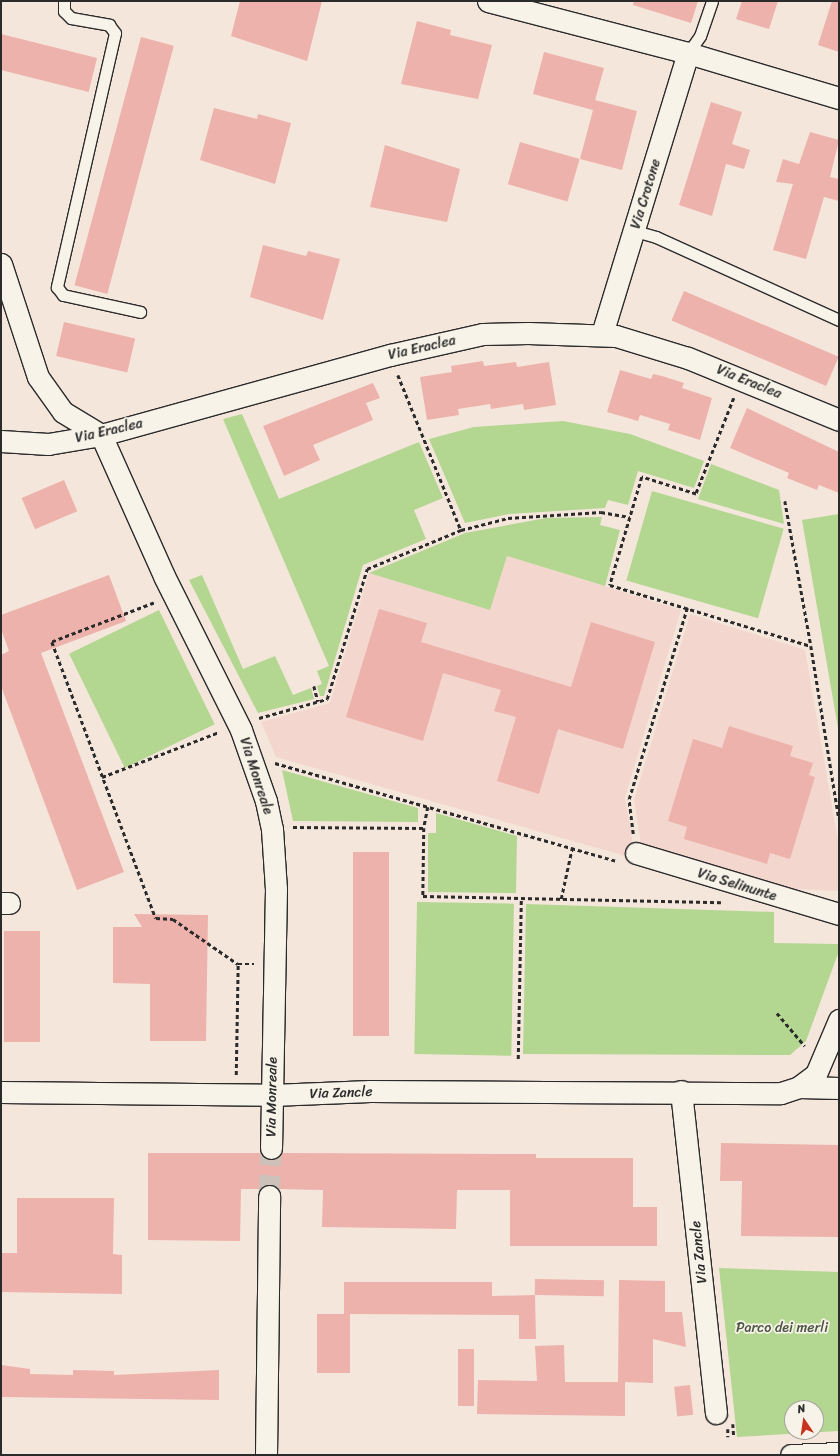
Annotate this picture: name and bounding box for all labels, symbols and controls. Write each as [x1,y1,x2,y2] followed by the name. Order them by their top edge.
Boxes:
[627,157,665,231] street label: Via Crotone
[387,332,457,364] street label: Via Eraclea
[714,361,784,403] street label: Via Eraclea
[74,415,144,447] street label: Via Eraclea
[236,735,276,817] street label: Via Monreale
[695,865,779,905] street label: Via Selinunte
[263,1057,281,1137] street label: Via Monreale
[309,1084,373,1102] street label: Via Zancle
[687,1220,711,1284] street label: Via Zancle
[736,1320,828,1336] park label: Parco dei merli
[796,1399,807,1419] text: N
[784,1400,824,1440] north arrow

